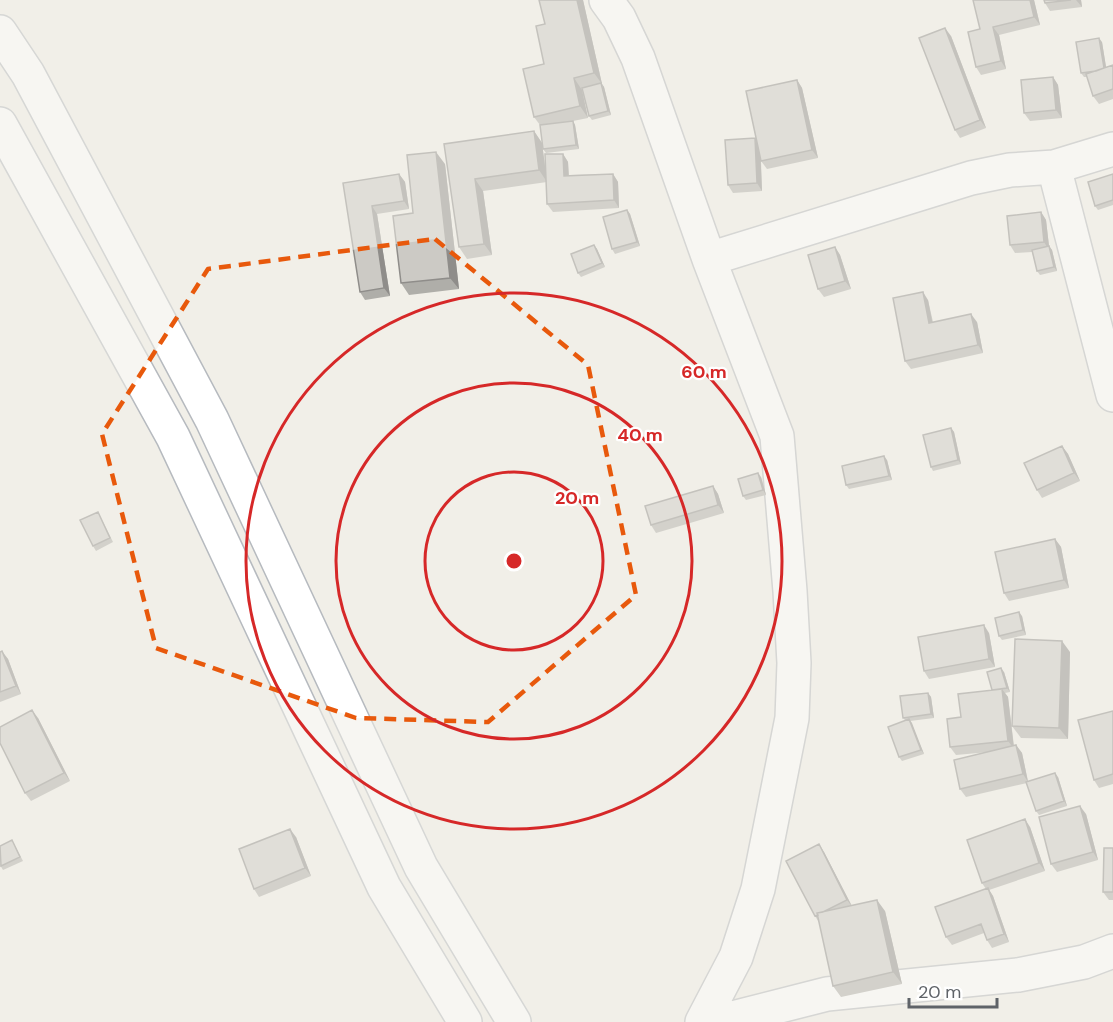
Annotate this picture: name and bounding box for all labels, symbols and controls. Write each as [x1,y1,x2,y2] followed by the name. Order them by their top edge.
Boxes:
[681,360,727,384] text: 60 m
[617,423,663,447] text: 40 m
[555,486,599,510] text: 20 m
[504,551,524,571] centre of rings
[909,971,998,1009] scale bar
[918,980,961,1004] text: 20 m

